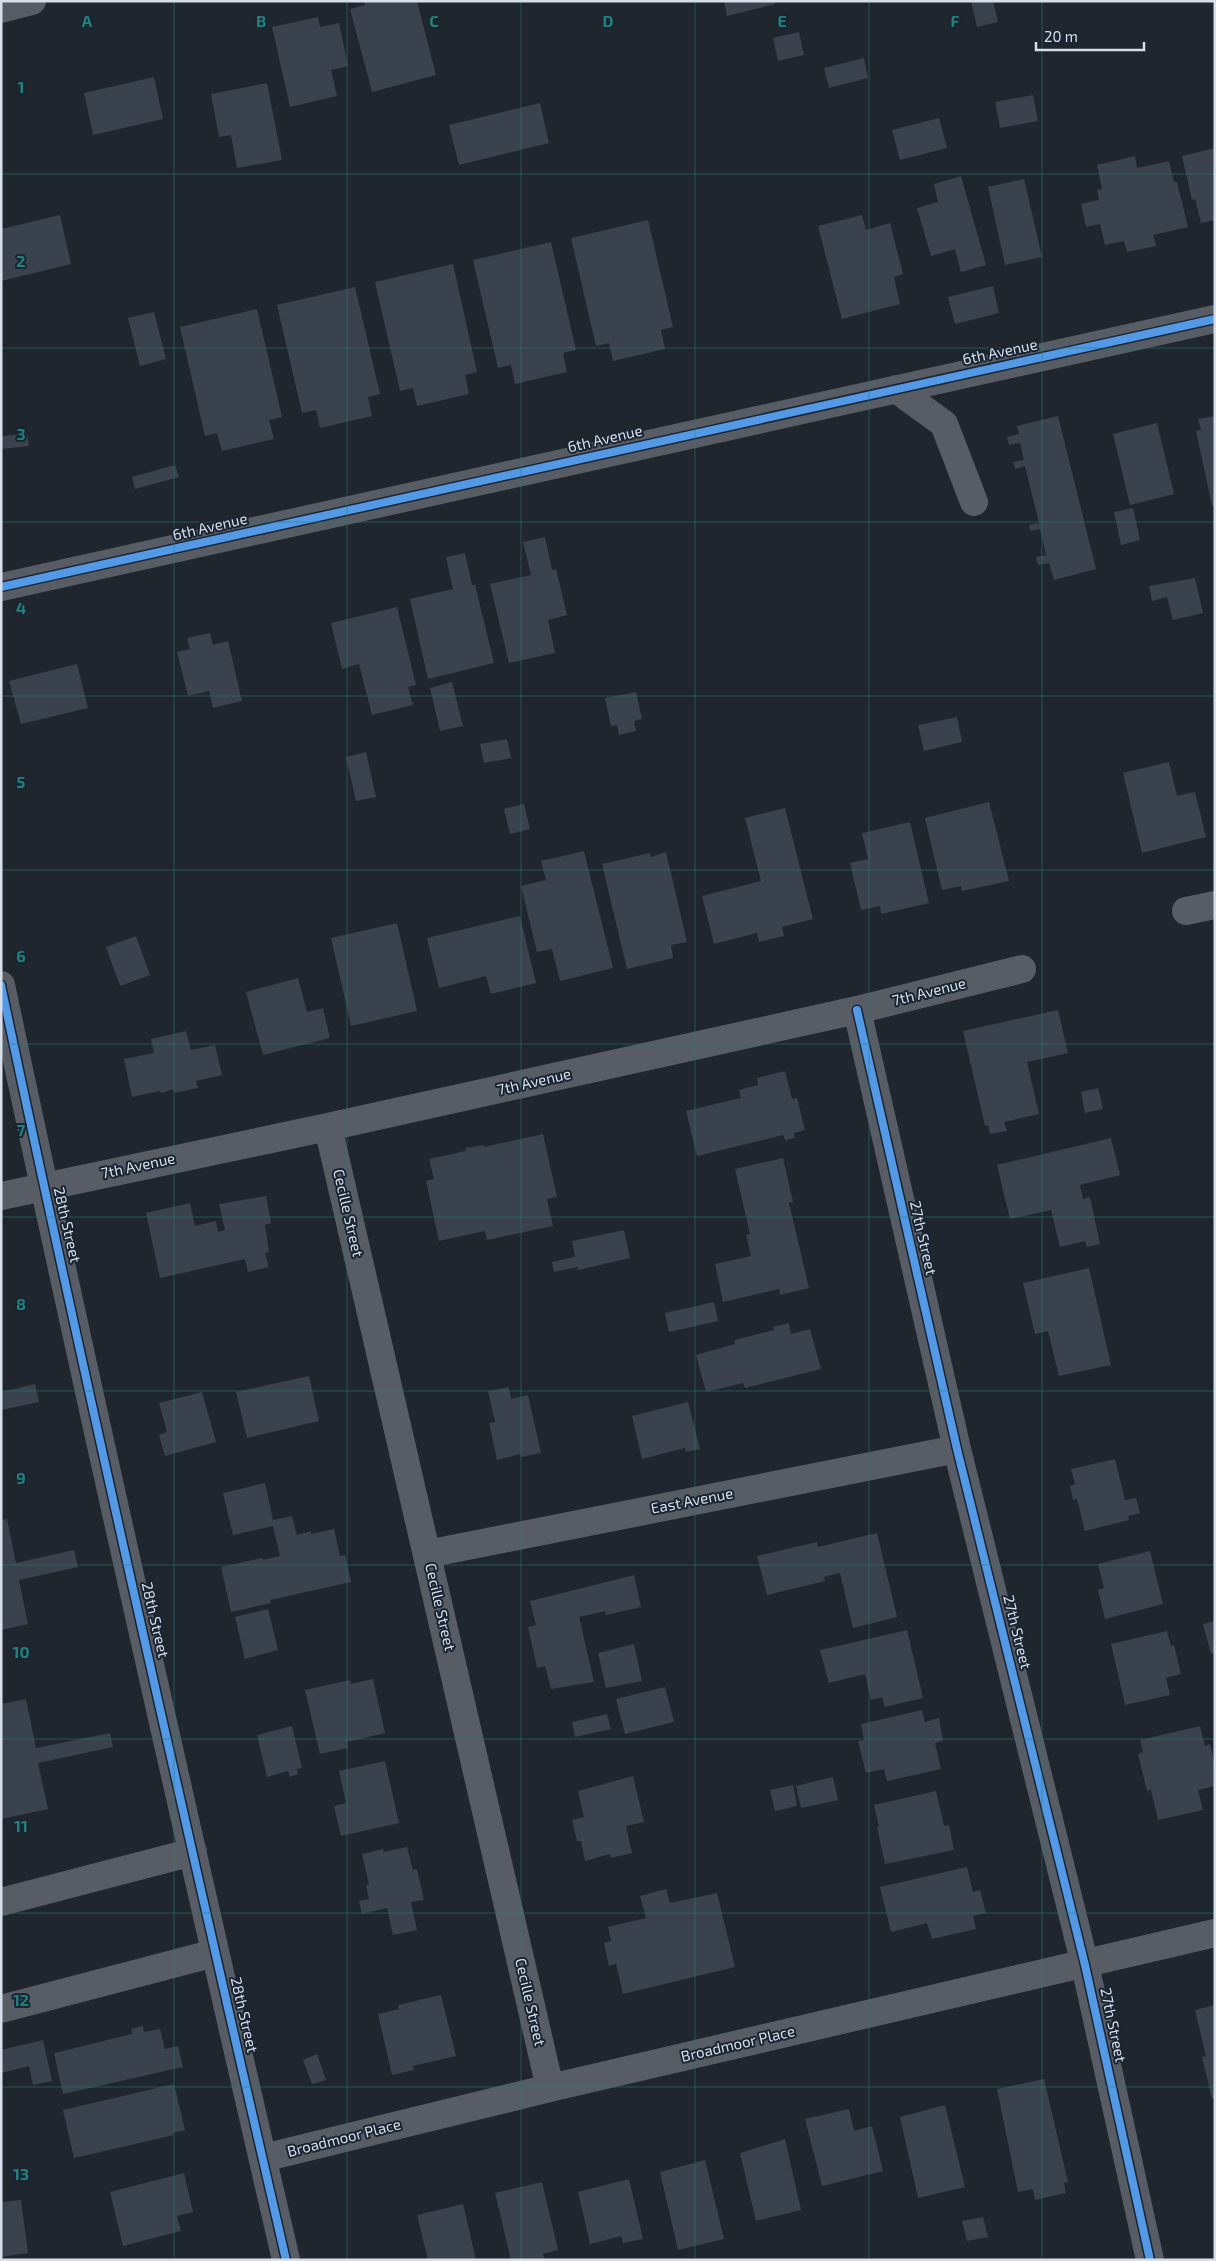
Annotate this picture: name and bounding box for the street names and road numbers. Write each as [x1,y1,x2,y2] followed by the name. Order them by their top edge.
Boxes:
[961,334,1039,368] street label: 6th Avenue
[566,421,644,455] street label: 6th Avenue
[171,509,249,543] street label: 6th Avenue
[890,973,968,1009] street label: 7th Avenue
[495,1064,573,1098] street label: 7th Avenue
[99,1148,177,1182] street label: 7th Avenue
[330,1167,368,1259] street label: Cecille Street
[51,1185,85,1265] street label: 28th Street
[907,1199,941,1277] street label: 27th Street
[649,1483,734,1517] street label: East Avenue
[422,1561,460,1653] street label: Cecille Street
[139,1580,173,1660] street label: 28th Street
[1000,1593,1036,1671] street label: 27th Street
[512,1956,550,2048] street label: Cecille Street
[228,1975,262,2055] street label: 28th Street
[1097,1986,1131,2064] street label: 27th Street
[679,2021,797,2065] street label: Broadmoor Place
[285,2114,402,2160] street label: Broadmoor Place

